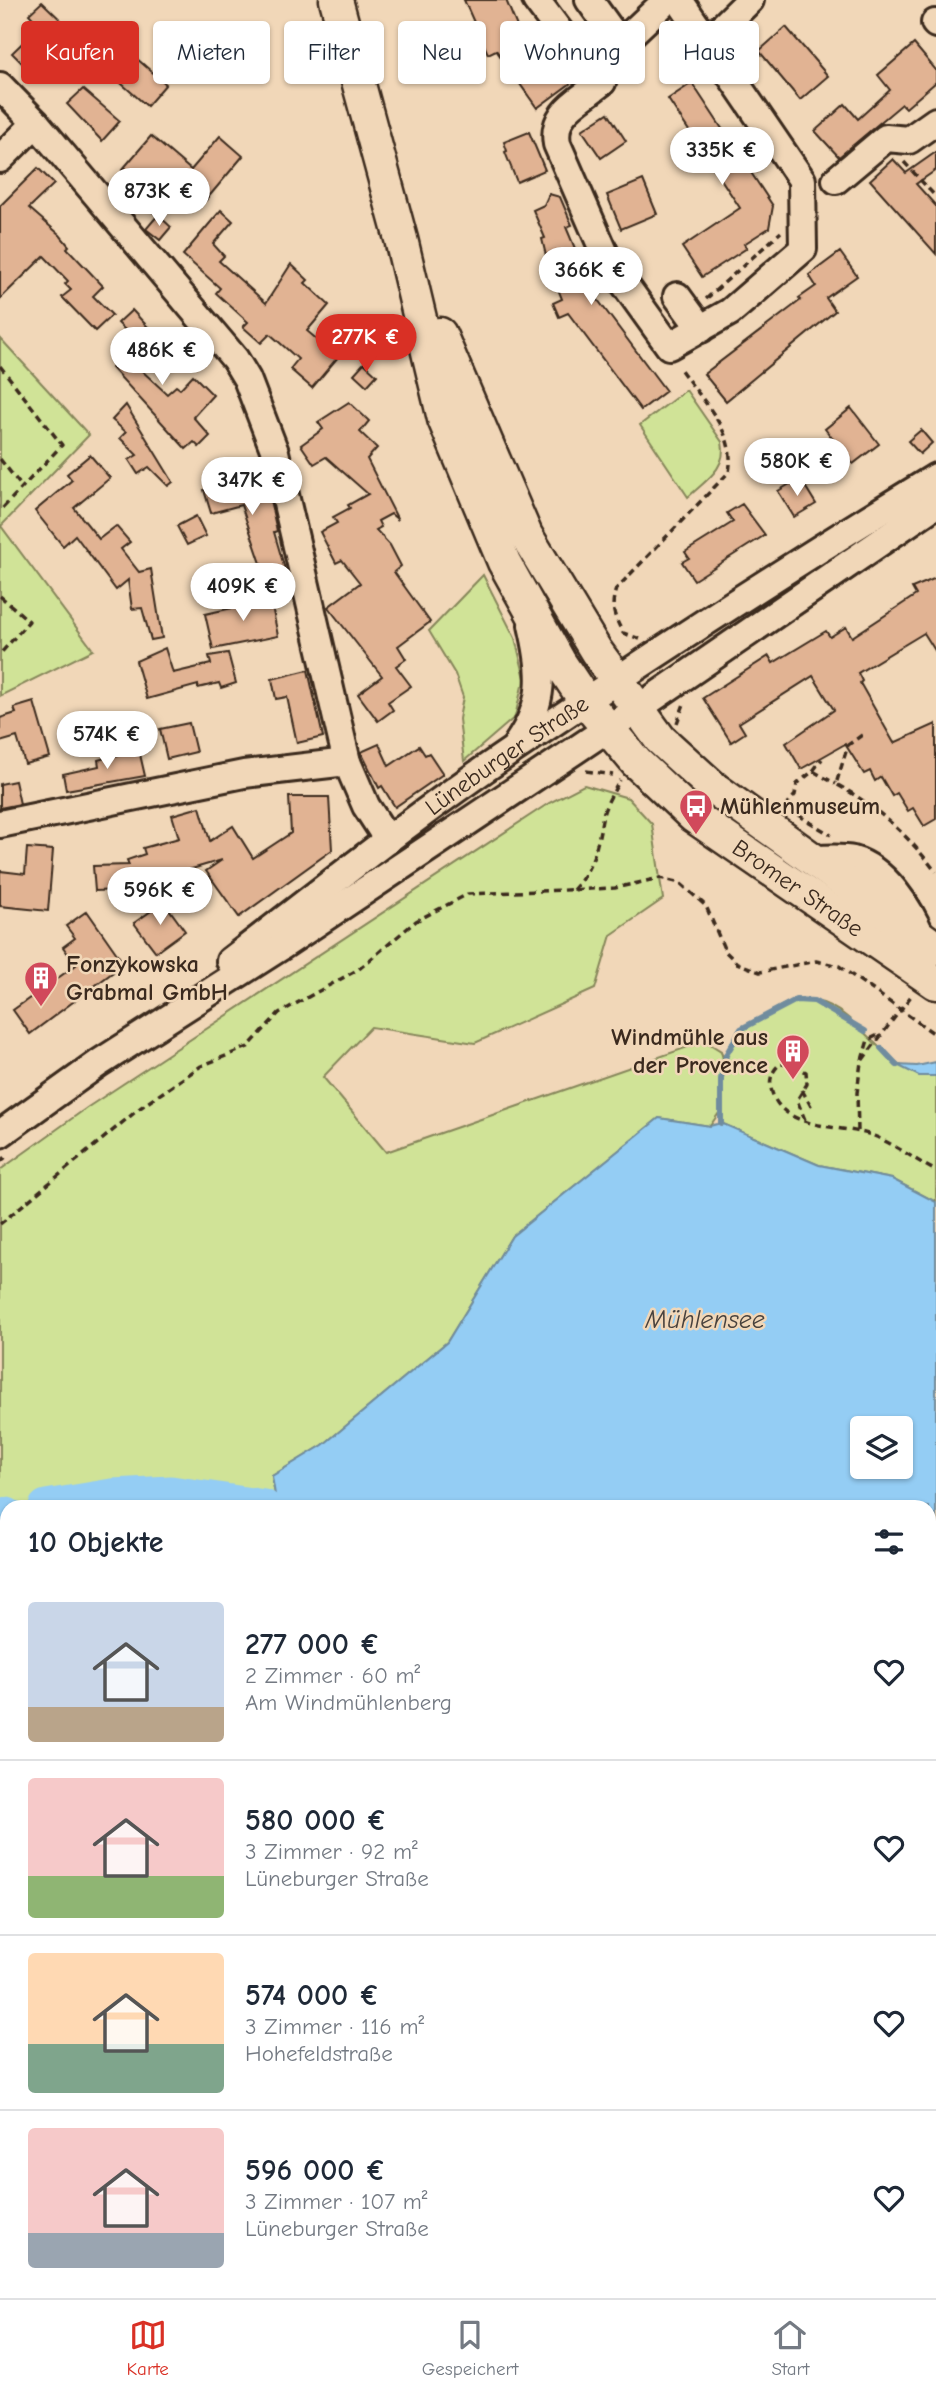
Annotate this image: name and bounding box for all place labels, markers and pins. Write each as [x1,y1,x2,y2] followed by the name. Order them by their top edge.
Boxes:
[665,128,779,187] pin: 335K €
[102,168,216,228] pin: 873K €
[534,247,648,307] pin: 366K €
[309,314,423,374] pin: 277K €
[105,328,219,387] pin: 486K €
[740,438,854,498] pin: 580K €
[195,458,309,517] pin: 347K €
[186,564,300,623] pin: 409K €
[50,712,164,771] pin: 574K €
[677,787,715,836] bus stop icon: Mühlenmuseum
[720,792,880,820] place label: Mühlenmuseum
[103,867,217,927] pin: 596K €
[66,950,228,1006] place label: Fonzykowska Grabmal GmbH
[22,959,60,1008] building icon: Fonzykowska Grabmal GmbH
[611,1023,768,1079] place label: Windmühle aus der Provence
[774,1032,812,1081] building icon: Windmühle aus der Provence

